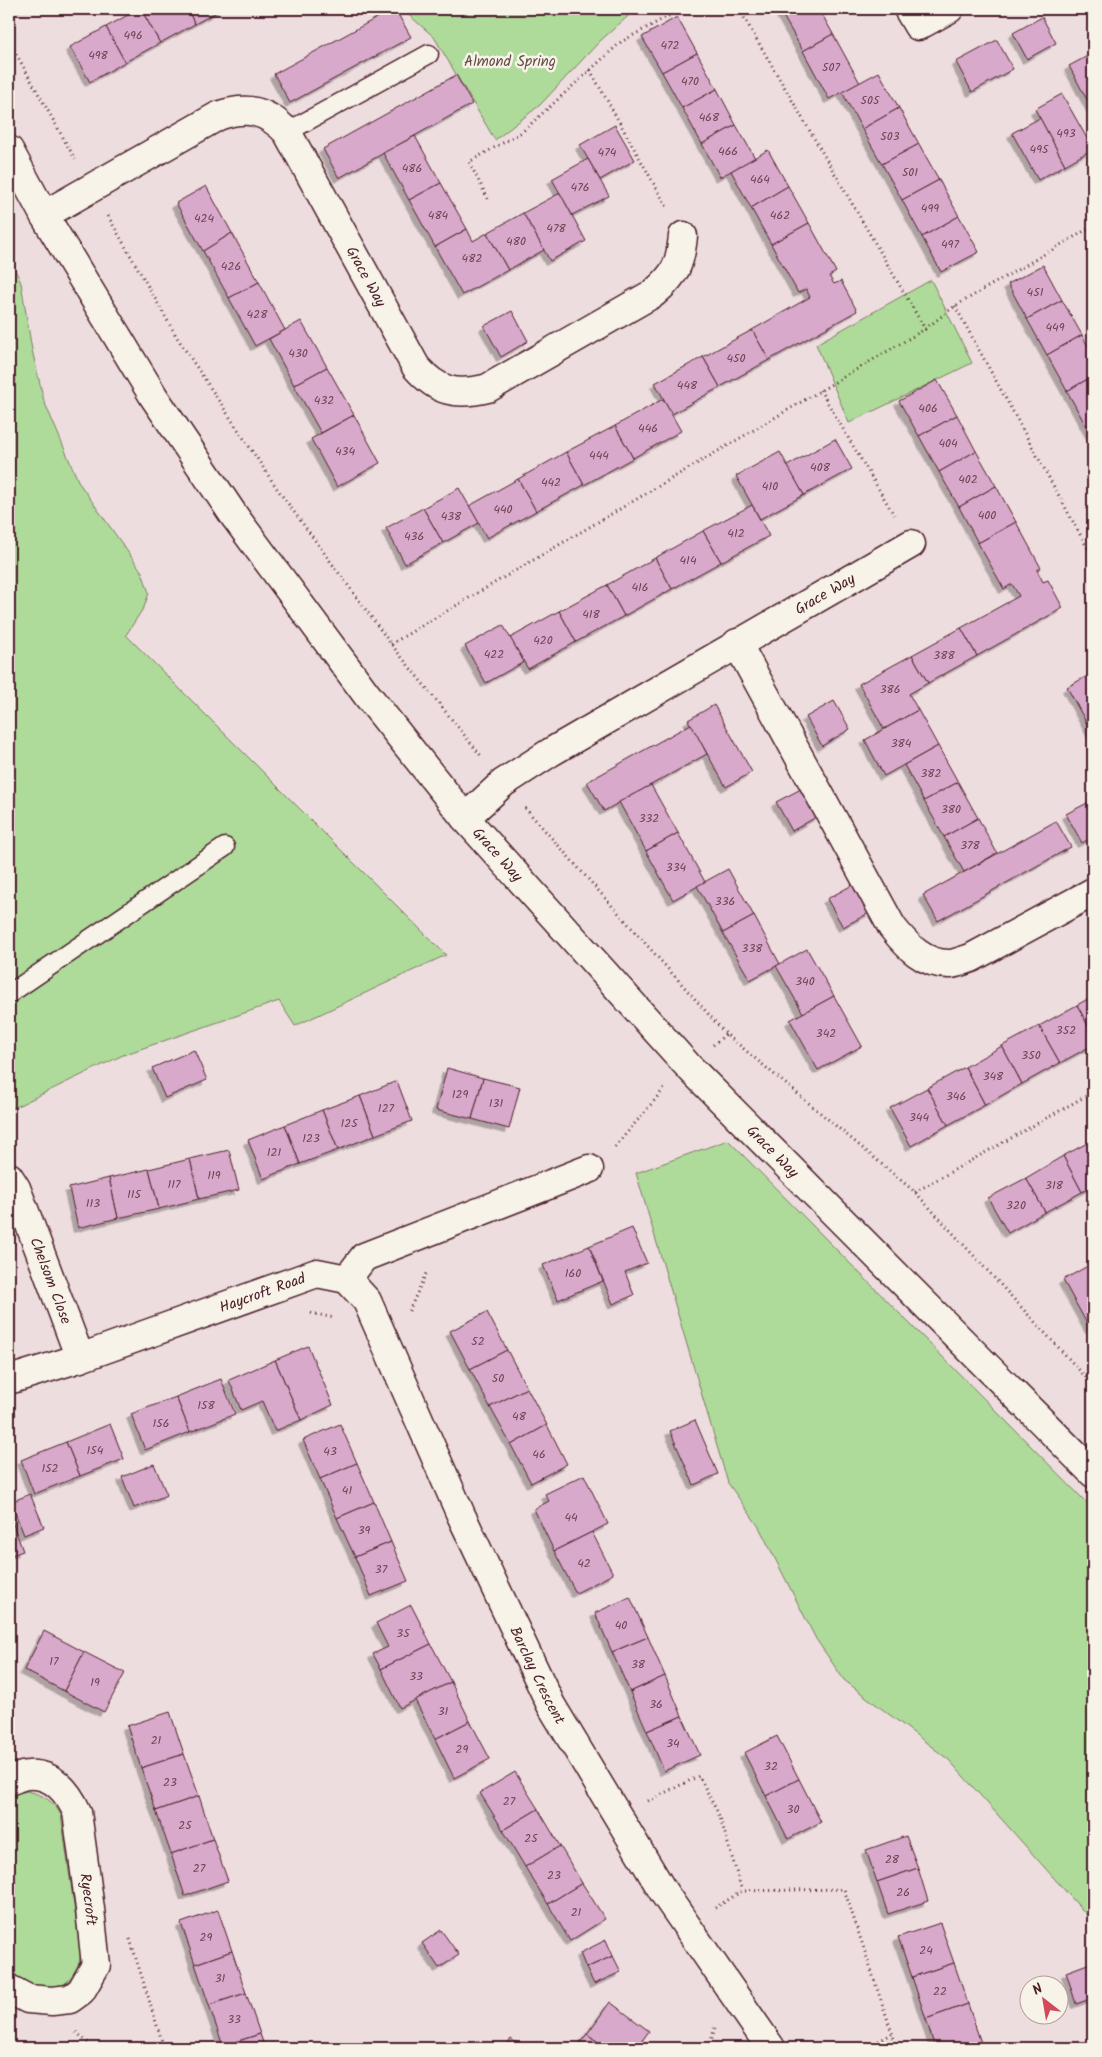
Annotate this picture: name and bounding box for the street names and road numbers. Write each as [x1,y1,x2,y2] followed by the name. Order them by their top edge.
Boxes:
[339,242,392,313] street label: Grace Way
[790,567,861,622] street label: Grace Way
[466,822,529,888] street label: Grace Way
[740,1120,805,1185] street label: Grace Way
[23,1234,77,1328] street label: Chelsom Close
[216,1267,310,1320] street label: Haycroft Road
[502,1623,571,1729] street label: Barclay Crescent
[72,1872,103,1927] street label: Ryecroft

